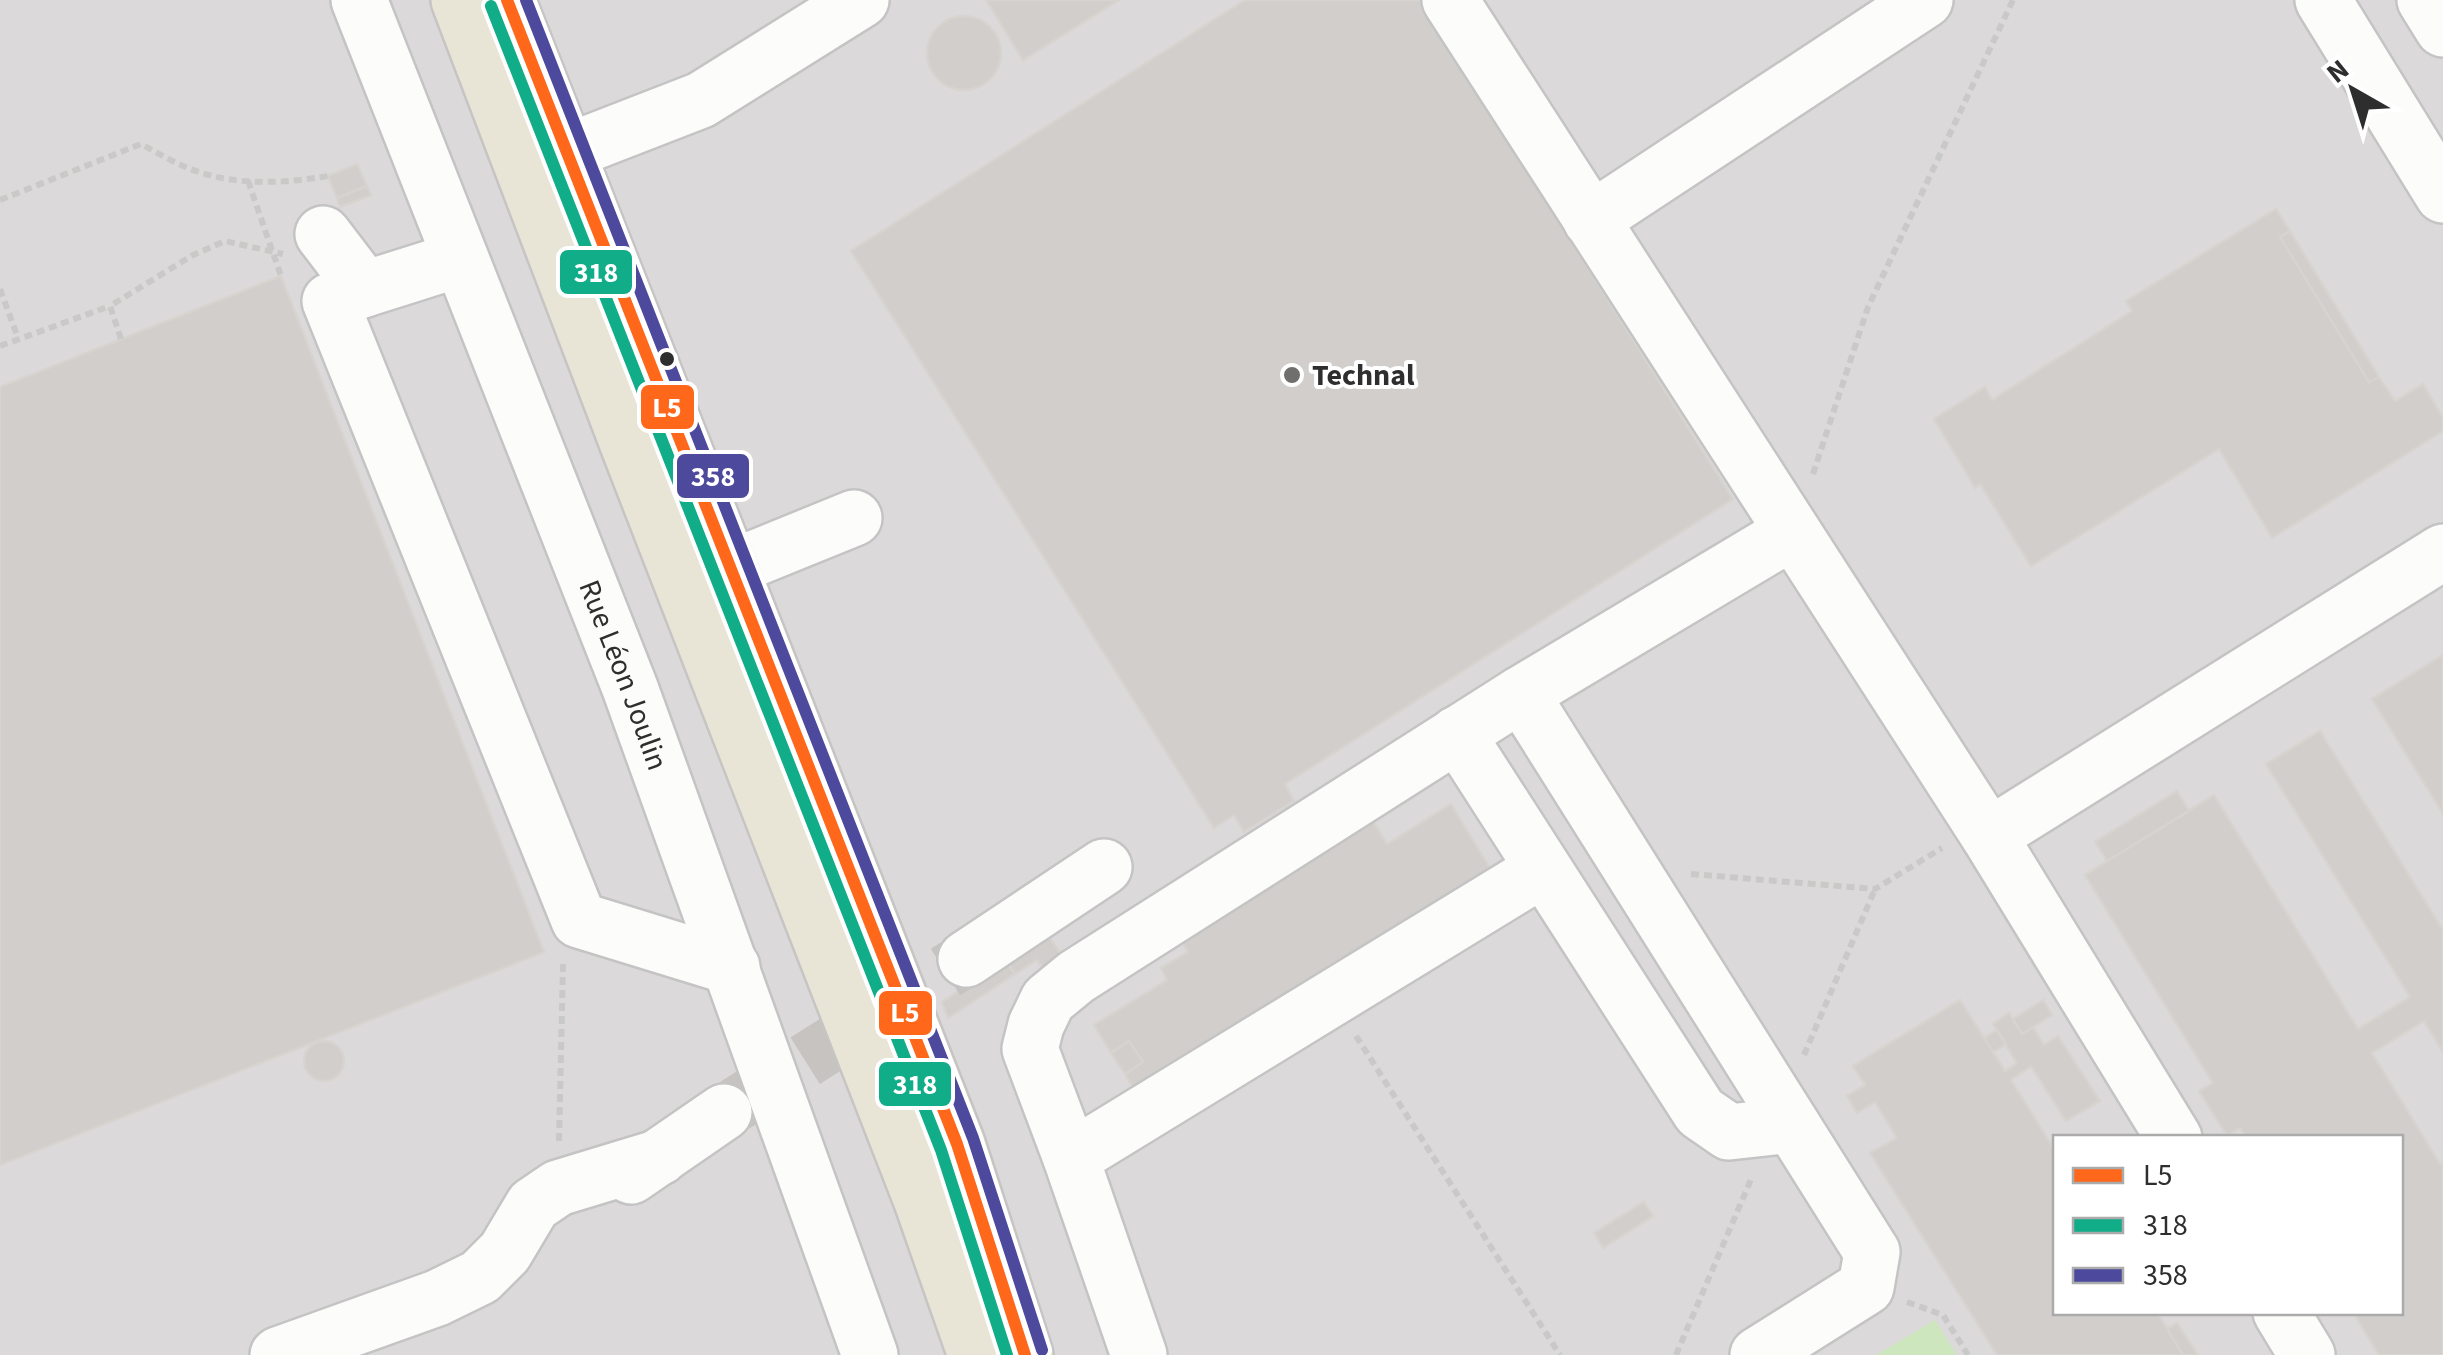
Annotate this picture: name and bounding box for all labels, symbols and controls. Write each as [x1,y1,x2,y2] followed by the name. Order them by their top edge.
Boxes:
[2303,40,2403,140] north arrow
[2318,50,2358,93] text: N
[558,248,634,296] line badge: 318
[574,253,618,293] text: 318
[657,349,677,369] unlabelled marker
[1312,354,1415,397] place label: Technal
[1281,364,1303,386] marker: Technal
[639,383,696,431] line badge: L5
[652,388,682,428] text: L5
[675,452,751,500] line badge: 358
[691,457,735,497] text: 358
[567,574,679,776] street label: Rue Léon Joulin
[877,989,934,1037] line badge: L5
[890,993,920,1033] text: L5
[877,1060,953,1108] line badge: 318
[893,1065,937,1105] text: 318
[2053,1135,2403,1315] legend
[2143,1154,2173,1197] text: L5
[2143,1204,2188,1247] text: 318
[2143,1254,2188,1297] text: 358

